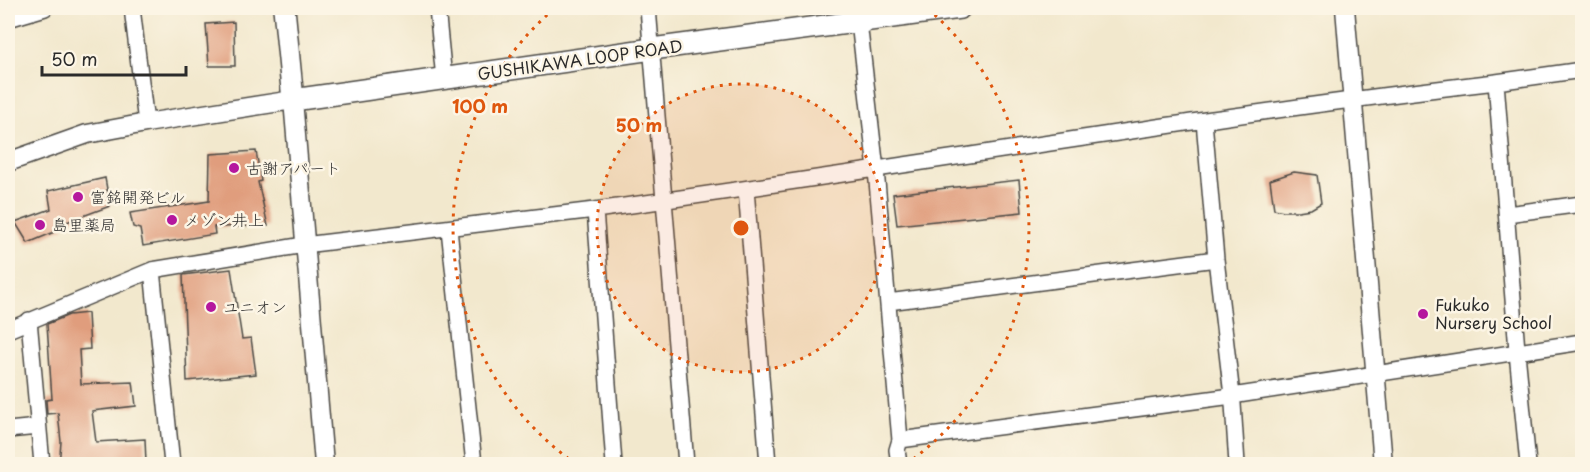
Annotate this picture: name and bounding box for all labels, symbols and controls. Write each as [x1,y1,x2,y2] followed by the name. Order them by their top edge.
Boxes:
[476,33,684,85] street label: GUSHIKAWA LOOP ROAD
[42,39,186,77] scale bar
[51,45,98,72] text: 50 m
[452,92,508,119] text: 100 m
[616,111,662,138] text: 50 m
[246,155,341,179] place label: 古謝アパート
[227,161,241,175] marker: 古謝アパート
[90,184,186,208] place label: 富銘開発ビル
[71,190,85,204] marker: 富銘開発ビル
[184,207,264,231] place label: メゾン井上
[52,212,116,236] place label: 島里薬局
[165,213,179,227] marker: メゾン井上
[33,218,47,232] marker: 島里薬局
[731,218,751,238] centre of rings
[1435,292,1552,334] place label: Fukuko Nursery School
[223,294,287,318] place label: ユニオン
[204,300,218,314] marker: ユニオン
[1416,307,1430,321] marker: Fukuko Nursery School

